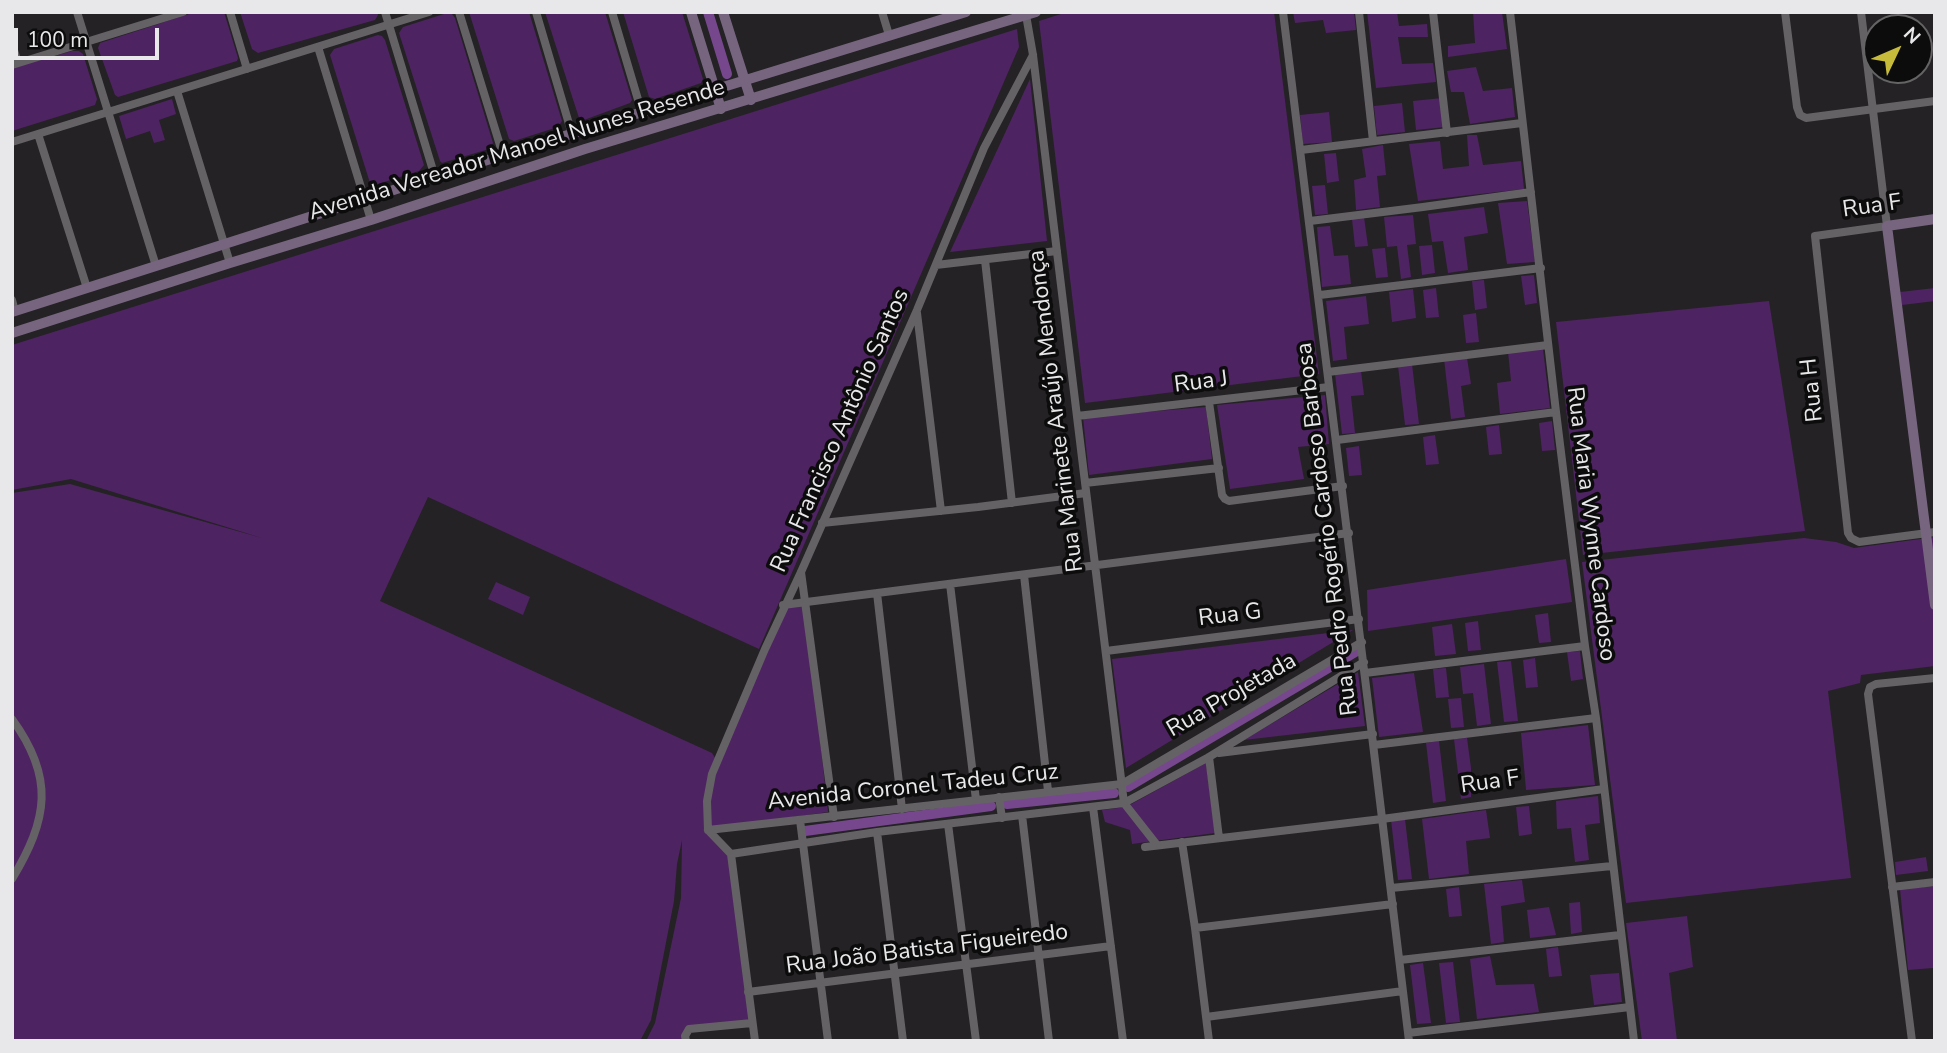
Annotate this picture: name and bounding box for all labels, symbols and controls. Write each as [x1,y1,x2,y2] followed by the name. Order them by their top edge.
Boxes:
[18,14,163,58] scale bar
[1863,14,1933,84] north arrow
[1897,22,1926,50] text: N
[27,26,88,54] text: 100 m
[306,74,728,228] street label: Avenida Vereador Manoel Nunes Resende
[1841,189,1903,225] street label: Rua F
[1024,248,1090,574] street label: Rua Marinete Araújo Mendonça
[766,285,916,577] street label: Rua Francisco Antônio Santos
[1291,341,1365,717] street label: Rua Pedro Rogério Cardoso Barbosa
[1796,357,1830,423] street label: Rua H
[1173,366,1229,400] street label: Rua J
[1559,385,1621,663] street label: Rua Maria Wynne Cardoso
[1197,598,1263,634] street label: Rua G
[1162,648,1302,744] street label: Rua Projetada
[766,759,1060,817] street label: Avenida Coronel Tadeu Cruz
[1459,765,1521,801] street label: Rua F
[784,919,1070,981] street label: Rua João Batista Figueiredo

